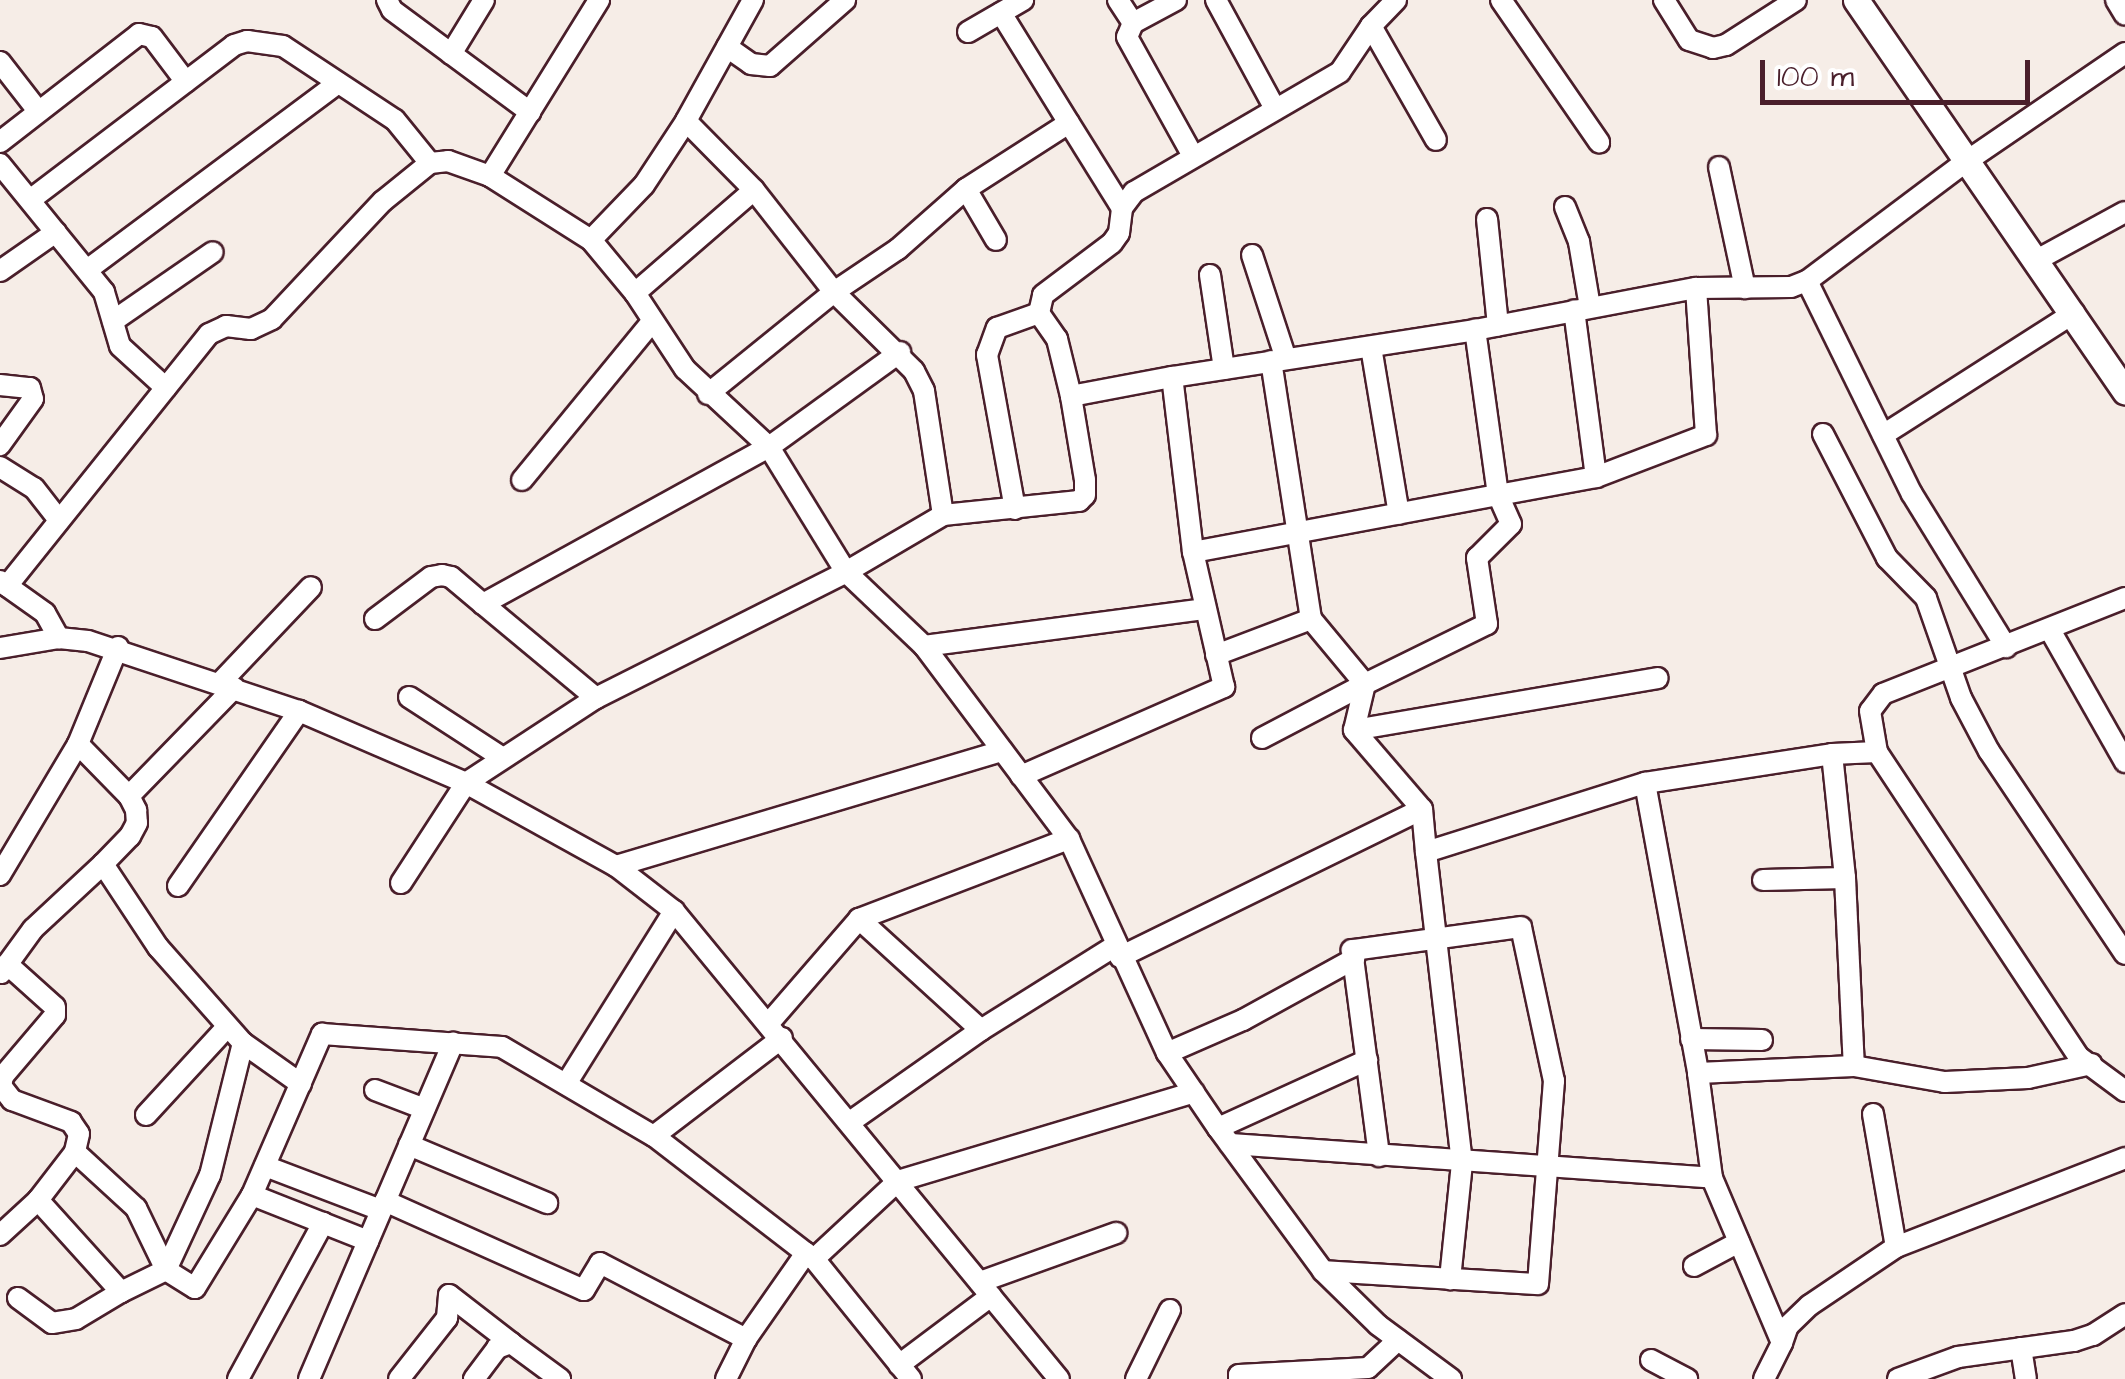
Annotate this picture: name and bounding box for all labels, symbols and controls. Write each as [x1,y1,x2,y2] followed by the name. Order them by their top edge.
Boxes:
[1765,40,2035,102] scale bar
[1777,56,1854,98] text: 100 m

